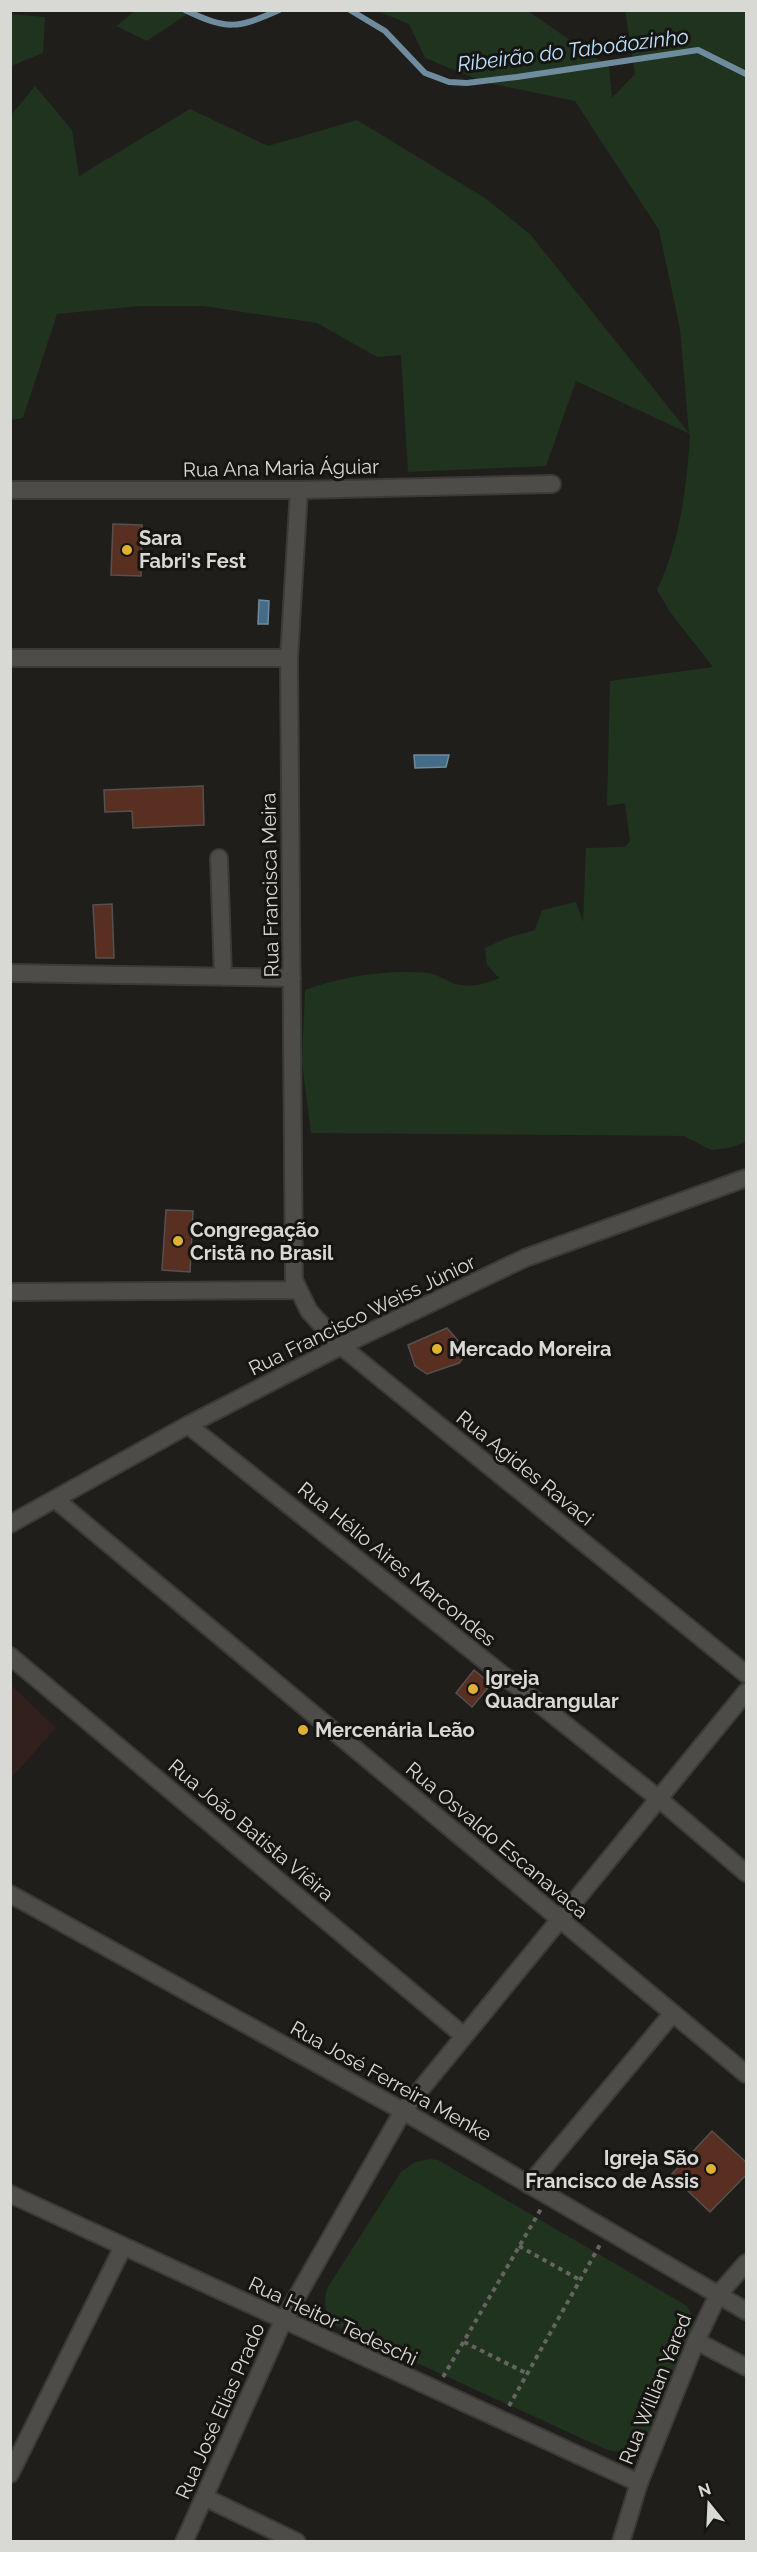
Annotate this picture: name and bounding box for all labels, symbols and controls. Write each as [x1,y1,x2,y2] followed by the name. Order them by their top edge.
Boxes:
[456,23,690,77] water label: Ribeirão do Taboãozinho
[183,454,379,482] street label: Rua Ana Maria Águiar
[139,526,246,573] place label: Sara Fabri's Fest
[120,543,134,557] marker: Sara Fabri's Fest
[256,792,284,978] street label: Rua Francisca Meira
[190,1218,334,1265] place label: Congregação Cristã no Brasil
[171,1234,185,1248] marker: Congregação Cristã no Brasil
[245,1250,479,1380] street label: Rua Francisco Weiss Júnior
[449,1337,611,1361] place label: Mercado Moreira
[430,1342,444,1356] marker: Mercado Moreira
[452,1405,598,1531] street label: Rua Agides Ravaci
[293,1477,501,1651] street label: Rua Hélio Aires Marcondes
[485,1666,619,1713] place label: Igreja Quadrangular
[466,1682,480,1696] marker: Igreja Quadrangular
[315,1718,475,1742] place label: Mercenária Leão
[296,1723,310,1737] marker: Mercenária Leão
[164,1754,338,1906] street label: Rua João Batista Viêira
[401,1757,593,1923] street label: Rua Osvaldo Escanavaca
[286,2016,496,2146] street label: Rua José Ferreira Menke
[525,2146,699,2193] place label: Igreja São Francisco de Assis
[704,2162,718,2176] marker: Igreja São Francisco de Assis
[245,2271,421,2371] street label: Rua Heitor Tedeschi
[614,2310,696,2468] street label: Rua Willian Yared
[170,2319,270,2503] street label: Rua José Elias Prado
[679,2474,739,2534] north arrow
[696,2479,713,2501] text: N

